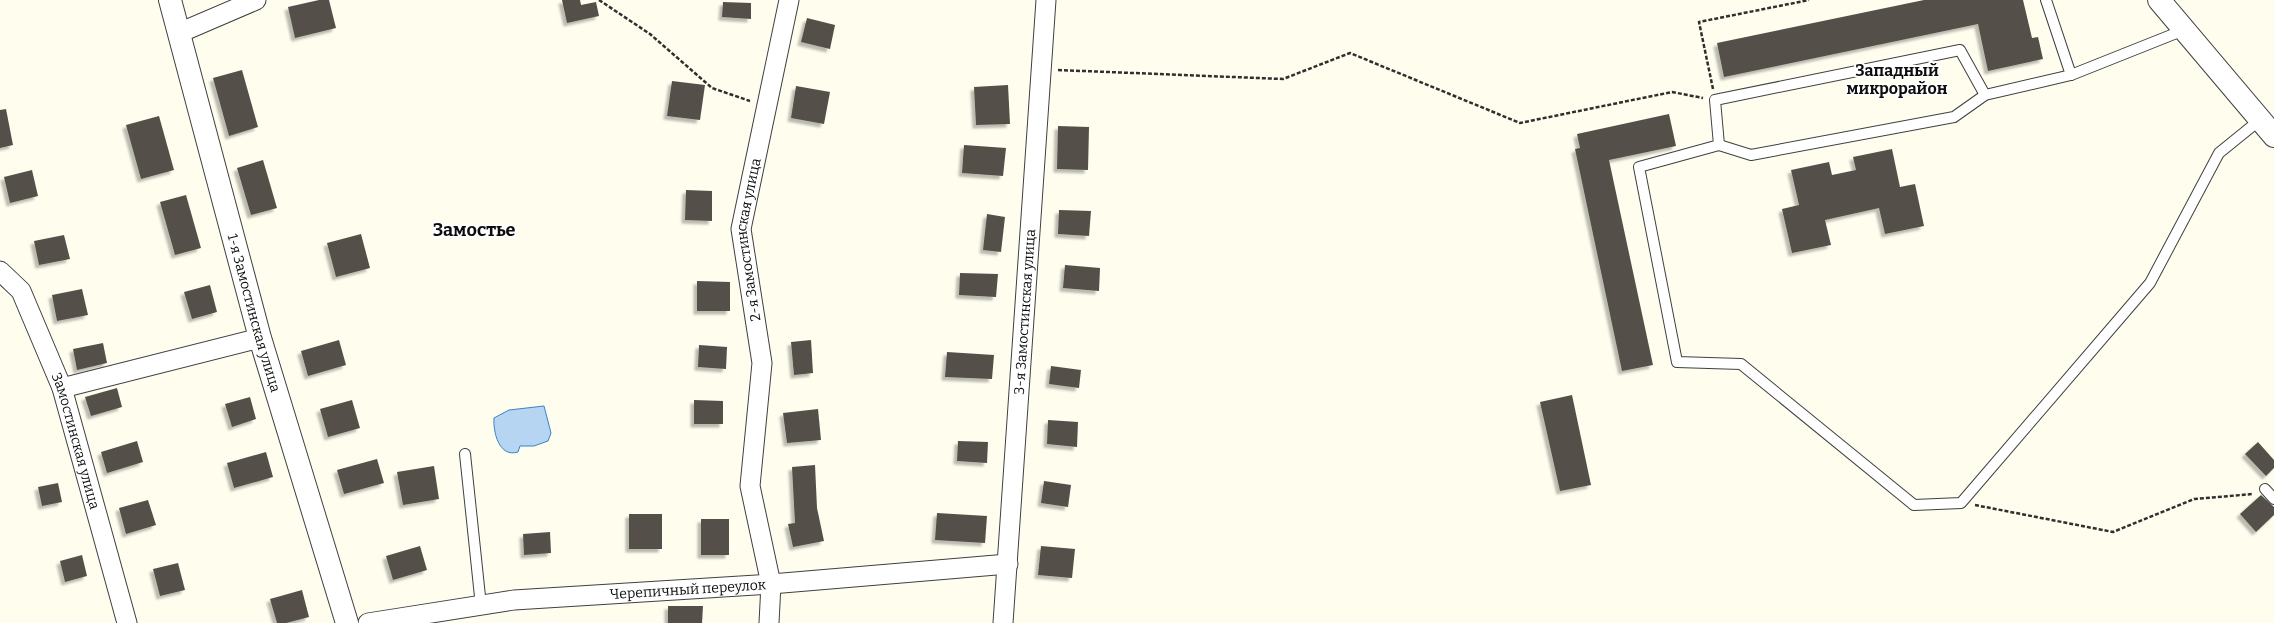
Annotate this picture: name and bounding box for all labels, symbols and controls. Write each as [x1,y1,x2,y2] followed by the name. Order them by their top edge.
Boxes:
[1847,61,1948,98] district label: Западный микрорайон
[732,156,764,322] street label: 2-я Замостинская улица
[433,219,515,241] district label: Замостье
[1010,228,1039,395] street label: 3-я Замостинская улица
[224,232,285,394] street label: 1-я Замостинская улица
[48,370,104,511] street label: Замостинская улица
[609,576,767,603] street label: Черепичный переулок

